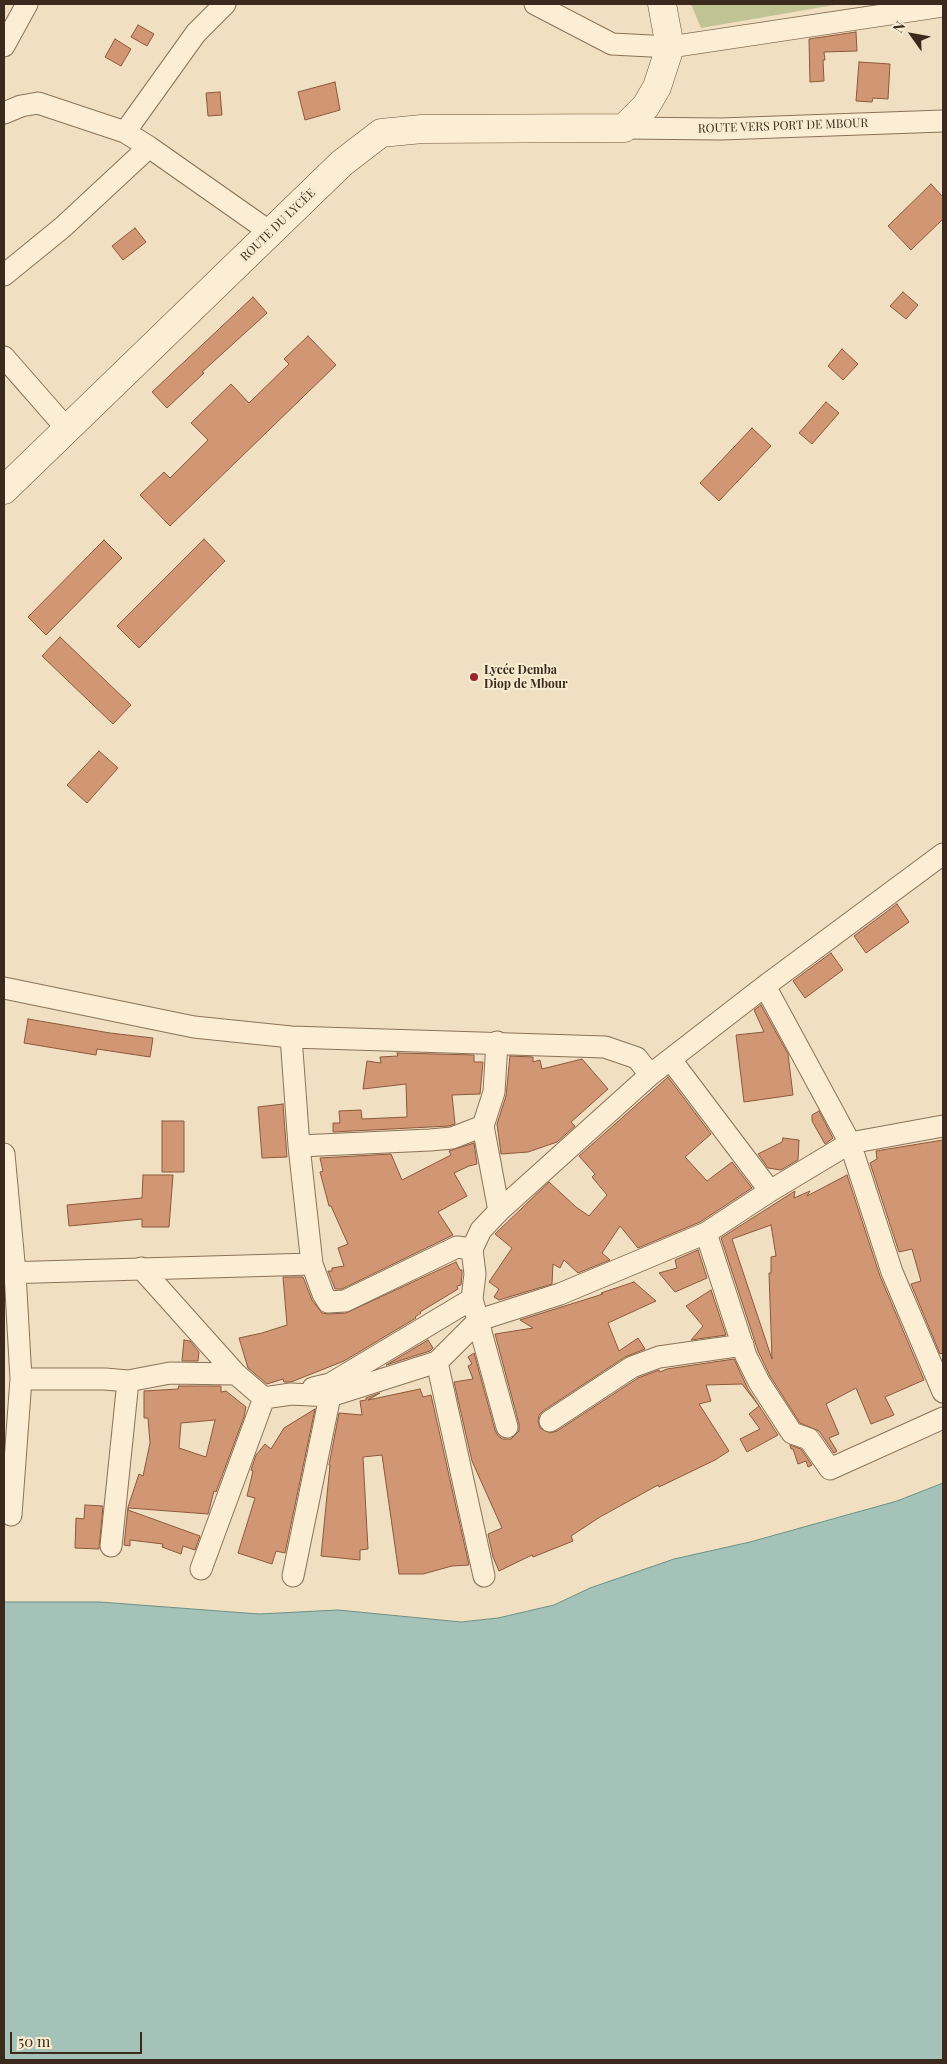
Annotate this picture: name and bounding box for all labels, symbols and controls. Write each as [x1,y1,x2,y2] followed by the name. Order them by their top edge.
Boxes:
[887,10,937,60] north arrow
[888,17,910,36] text: N
[698,116,868,136] street label: ROUTE VERS PORT DE MBOUR
[238,186,318,264] street label: ROUTE DU LYCÉE
[484,663,568,691] place label: Lycée Demba Diop de Mbour
[468,671,480,683] marker: Lycée Demba Diop de Mbour
[12,2022,145,2054] scale bar
[18,2031,50,2051] text: 50 m

